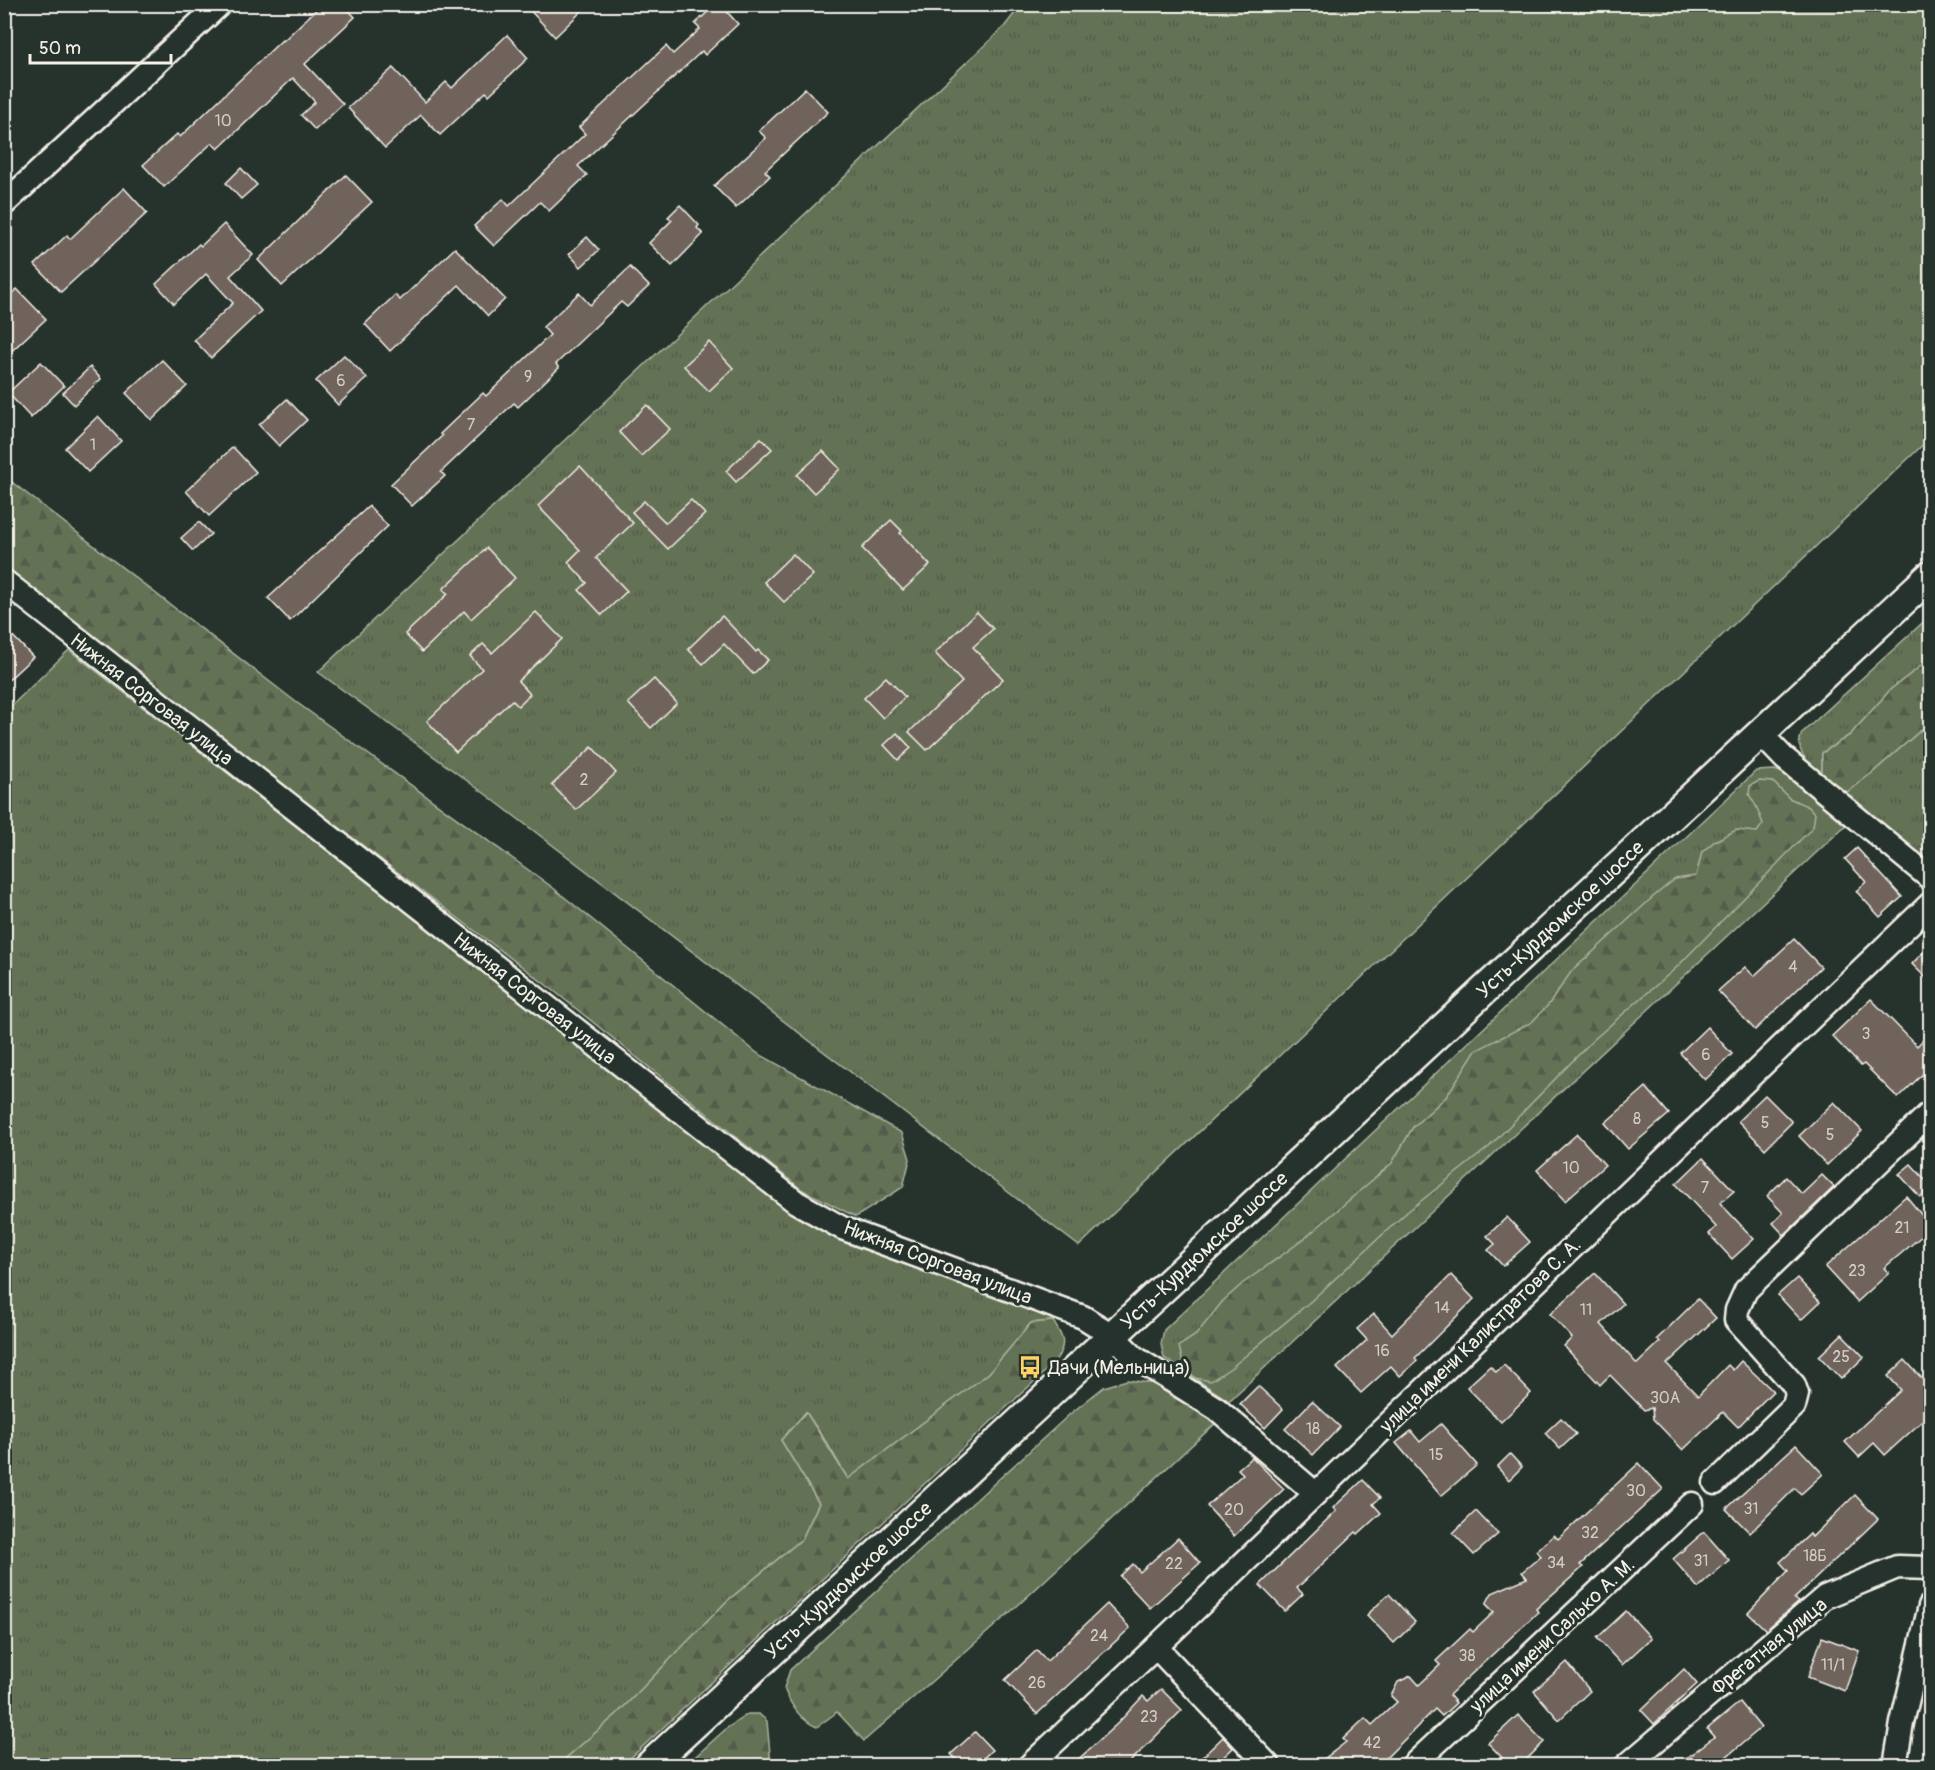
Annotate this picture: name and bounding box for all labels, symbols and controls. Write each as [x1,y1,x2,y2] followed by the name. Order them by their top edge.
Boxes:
[30,27,171,65] scale bar
[39,37,81,60] text: 50 m
[214,111,232,131] house number: 10
[524,367,532,387] house number: 9
[336,371,346,391] house number: 6
[467,415,476,435] house number: 7
[90,435,96,455] house number: 1
[65,628,238,771] street label: Нижняя Сорговая улица
[580,770,589,790] house number: 2
[1471,835,1650,1004] street label: Усть-Курдюмское шоссе
[448,927,621,1070] street label: Нижняя Сорговая улица
[1788,957,1798,977] house number: 4
[1862,1024,1871,1044] house number: 3
[1701,1045,1711,1065] house number: 6
[1633,1109,1641,1129] house number: 8
[1761,1113,1769,1133] house number: 5
[1826,1125,1834,1145] house number: 5
[1562,1158,1580,1178] house number: 10
[1115,1166,1294,1335] street label: Усть-Курдюмское шоссе
[1701,1178,1710,1198] house number: 7
[840,1215,1036,1310] street label: Нижняя Сорговая улица
[1894,1218,1910,1238] house number: 21
[1374,1232,1586,1439] street label: улица имени Калистратова С. А.
[1848,1261,1866,1281] house number: 23
[1434,1298,1450,1318] house number: 14
[1580,1300,1592,1320] house number: 11
[1374,1341,1390,1361] house number: 16
[1832,1347,1850,1367] house number: 25
[1017,1354,1043,1380] bus stop icon: Дачи (Мельница)
[1047,1355,1191,1380] place label: Дачи (Мельница)
[1650,1388,1680,1408] house number: 30А
[1306,1419,1320,1439] house number: 18
[1429,1445,1443,1465] house number: 15
[1626,1481,1646,1501] house number: 30
[759,1496,938,1665] street label: Усть-Курдюмское шоссе
[1743,1499,1759,1519] house number: 31
[1224,1500,1244,1520] house number: 20
[1581,1523,1599,1543] house number: 32
[1803,1546,1827,1566] house number: 18Б
[1693,1551,1709,1571] house number: 31
[1464,1552,1640,1719] street label: улица имени Салько А. М.
[1547,1553,1565,1573] house number: 34
[1165,1554,1183,1574] house number: 22
[1706,1592,1832,1701] street label: Фрегатная улица
[1090,1626,1108,1646] house number: 24
[1459,1646,1476,1666] house number: 38
[1821,1655,1845,1675] house number: 11/1
[1028,1673,1046,1693] house number: 26
[1140,1707,1158,1727] house number: 23
[1363,1733,1381,1753] house number: 42

